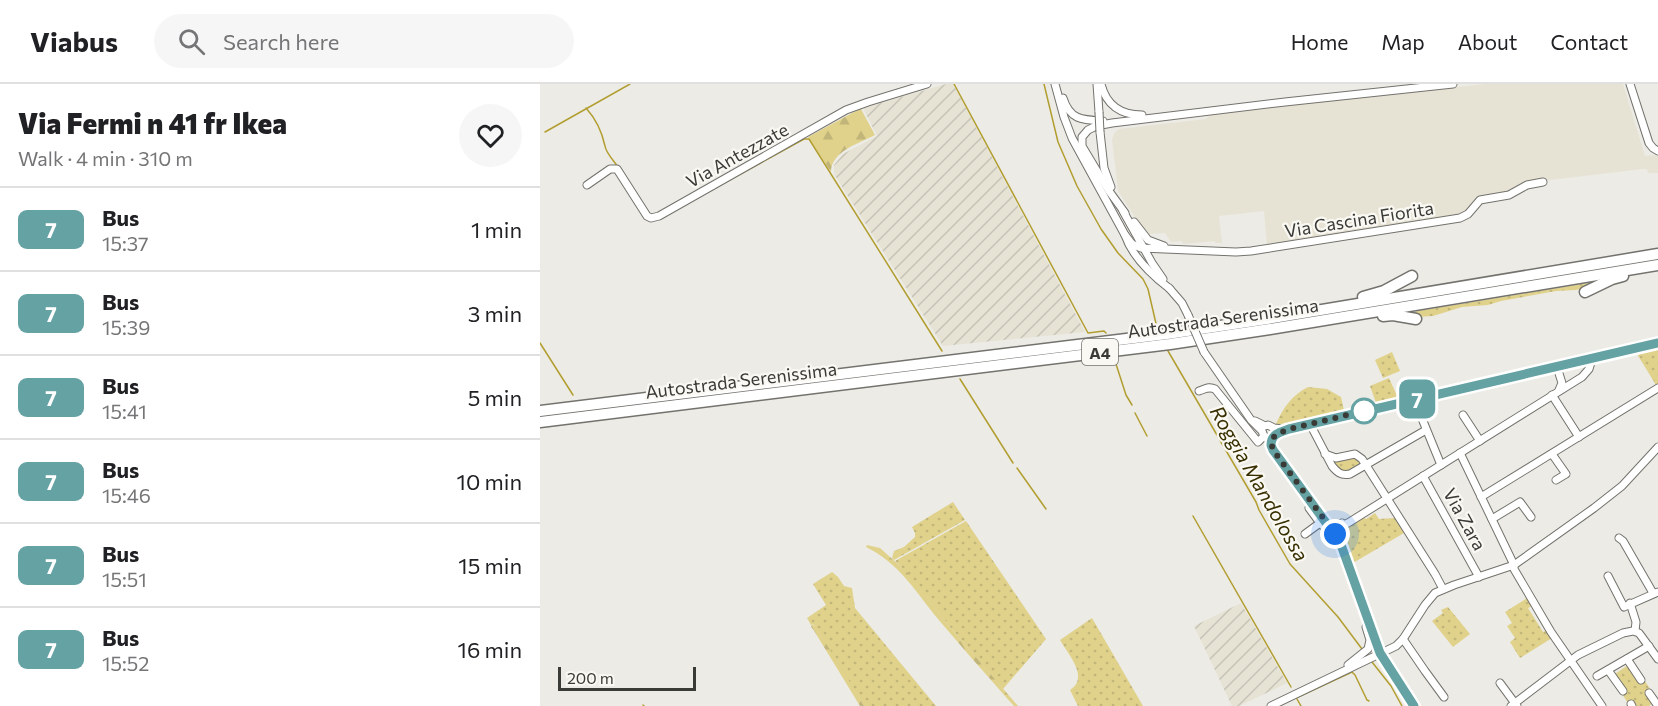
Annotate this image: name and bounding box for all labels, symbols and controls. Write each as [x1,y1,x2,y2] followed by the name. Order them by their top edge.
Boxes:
[154,14,574,68] search box
[30,24,118,58] text: Viabus
[175,25,208,58] icon: search
[223,28,339,55] text: Search here
[1291,29,1348,54] text: Home
[1381,29,1425,54] text: Map
[1458,29,1517,54] text: About
[1550,29,1628,54] text: Contact
[459,104,522,167] button: heart
[18,106,287,140] text: Via Fermi n 41 fr Ikea
[682,118,792,192] street label: Via Antezzate
[18,146,193,170] text: Walk · 4 min · 310 m
[1283,196,1435,242] street label: Via Cascina Fiorita
[102,204,139,231] text: Bus
[471,216,522,243] text: 1 min
[45,217,57,242] text: 7
[102,231,149,255] text: 15:37
[102,288,139,315] text: Bus
[1126,294,1320,342] street label: Autostrada Serenissima
[468,300,522,327] text: 3 min
[45,301,57,326] text: 7
[102,315,150,339] text: 15:39
[1082,339,1118,365] road number: A4
[644,357,838,403] street label: Autostrada Serenissima
[102,372,139,399] text: Bus
[1398,380,1436,418] line badge: 7
[468,384,522,411] text: 5 min
[45,385,57,410] text: 7
[1411,387,1423,412] text: 7
[1351,398,1377,424] unlabelled marker
[102,399,147,423] text: 15:41
[1206,401,1314,565] water label: Roggia Mandolossa
[102,456,139,483] text: Bus
[457,468,522,495] text: 10 min
[45,469,57,494] text: 7
[102,483,151,507] text: 15:46
[1439,484,1491,554] street label: Via Zara
[1320,519,1350,549] your location
[102,540,139,567] text: Bus
[458,552,522,579] text: 15 min
[45,553,57,578] text: 7
[102,567,147,591] text: 15:51
[102,624,139,651] text: Bus
[458,636,522,663] text: 16 min
[45,637,57,662] text: 7
[102,651,149,675] text: 15:52
[558,664,696,692] scale bar
[567,668,614,687] text: 200 m

